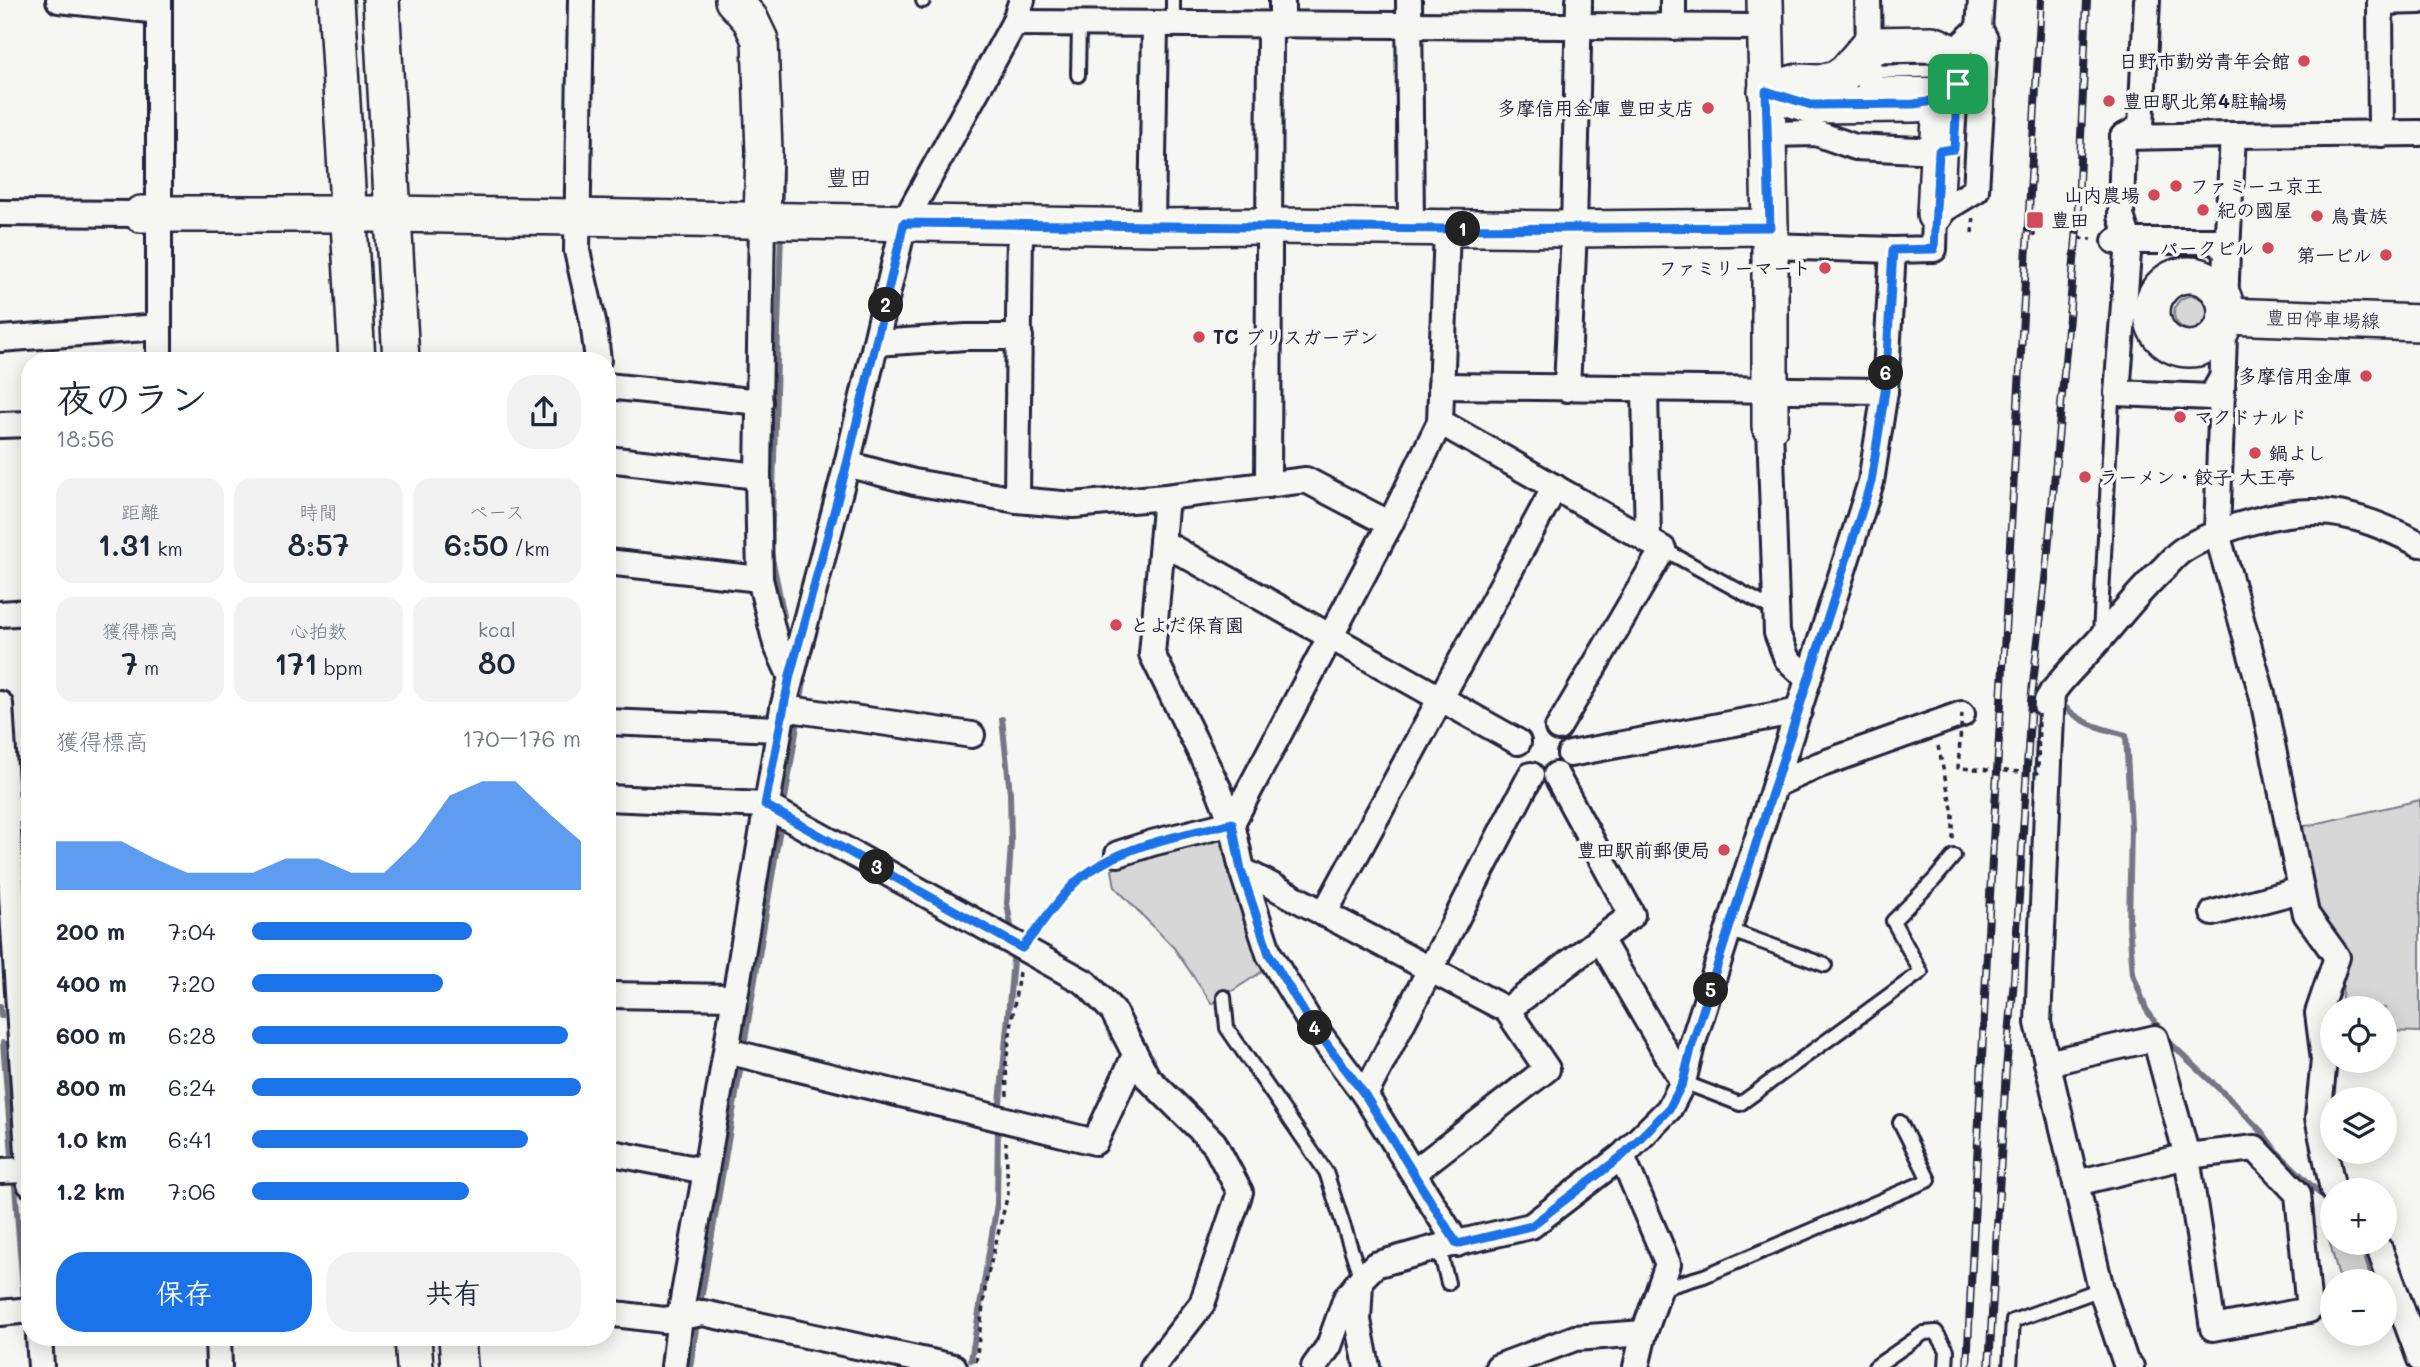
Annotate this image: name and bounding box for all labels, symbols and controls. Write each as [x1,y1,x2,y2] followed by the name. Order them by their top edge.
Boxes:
[2119,48,2290,73] place label: 日野市勤労青年会館
[2296,53,2312,69] marker: 日野市勤労青年会館
[1928,54,1988,114] pin
[1939,65,1977,103] icon: arrive
[2123,88,2287,113] place label: 豊田駅北第4駐輪場
[2101,93,2117,109] marker: 豊田駅北第4駐輪場
[1497,95,1694,120] place label: 多摩信用金庫 豊田支店
[1700,100,1716,116] marker: 多摩信用金庫 豊田支店
[826,162,872,192] district label: 豊田
[2190,173,2323,198] place label: ファミーユ京王
[2168,178,2184,194] marker: ファミーユ京王
[2064,182,2140,207] place label: 山内農場
[2146,187,2162,203] marker: 山内農場
[2217,197,2293,222] place label: 紀の國屋
[2195,202,2211,218] marker: 紀の國屋
[2331,203,2388,228] place label: 鳥貴族
[2051,207,2089,232] place label: 豊田
[2309,208,2325,224] marker: 鳥貴族
[2025,210,2045,230] marker: 豊田
[1446,212,1480,246] pin: 1
[1458,216,1467,241] text: 1
[2159,235,2254,260] place label: パークビル
[2260,240,2276,256] marker: パークビル
[2296,242,2372,267] place label: 第一ビル
[2378,247,2394,263] marker: 第一ビル
[1658,255,1811,280] place label: ファミリーマート
[1817,260,1833,276] marker: ファミリーマート
[868,288,903,322] pin: 2
[880,292,891,317] text: 2
[2266,304,2380,333] street label: 豊田停車場線
[1213,324,1378,349] place label: TC ブリスガーデン
[1191,329,1207,345] marker: TC ブリスガーデン
[1868,356,1904,390] pin: 6
[1880,360,1891,385] text: 6
[2238,363,2352,388] place label: 多摩信用金庫
[2358,368,2374,384] marker: 多摩信用金庫
[56,372,208,422] text: 夜のラン
[507,375,581,449] button: share
[2194,404,2307,429] place label: マクドナルド
[2172,409,2188,425] marker: マクドナルド
[56,423,115,453] text: 18:56
[2269,440,2326,465] place label: 鍋よし
[2247,445,2263,461] marker: 鍋よし
[2099,464,2296,489] place label: ラーメン・餃子 大王亭
[2077,469,2093,485] marker: ラーメン・餃子 大王亭
[121,499,159,524] text: 距離
[299,499,338,524] text: 時間
[469,499,525,524] text: ペース
[98,524,151,564] text: 1.31
[287,524,350,564] text: 8:57
[444,524,508,564] text: 6:50
[151,536,183,561] text: km
[508,536,550,561] text: /km
[1130,612,1244,637] place label: とよだ保育園
[478,617,516,642] text: kcal
[1108,617,1124,633] marker: とよだ保育園
[102,618,178,643] text: 獲得標高
[290,618,347,643] text: 心拍数
[478,642,516,682] text: 80
[121,643,138,683] text: 7
[274,643,318,683] text: 171
[138,655,159,680] text: m
[318,655,363,680] text: bpm
[462,723,581,753] text: 170–176 m
[56,726,148,756] text: 獲得標高
[1577,837,1710,862] place label: 豊田駅前郵便局
[1716,842,1732,858] marker: 豊田駅前郵便局
[860,850,894,884] pin: 3
[871,854,882,879] text: 3
[56,916,125,946] text: 200 m
[168,916,216,946] text: 7:04
[56,968,127,998] text: 400 m
[168,968,215,998] text: 7:20
[1694,972,1728,1007] pin: 5
[1705,977,1716,1002] text: 5
[2320,996,2397,1346] map controls
[2320,996,2397,1073] button: locate
[1298,1010,1332,1046] pin: 4
[1308,1015,1321,1040] text: 4
[56,1020,126,1050] text: 600 m
[168,1020,216,1050] text: 6:28
[56,1072,126,1102] text: 800 m
[168,1072,215,1102] text: 6:24
[2320,1087,2397,1164] button: layers
[56,1124,127,1154] text: 1.0 km
[168,1124,213,1154] text: 6:41
[56,1176,125,1206] text: 1.2 km
[168,1176,216,1206] text: 7:06
[2320,1178,2397,1255] button: +
[56,1252,312,1332] button: 保存
[326,1252,581,1332] button: 共有
[2320,1269,2397,1346] button: −

